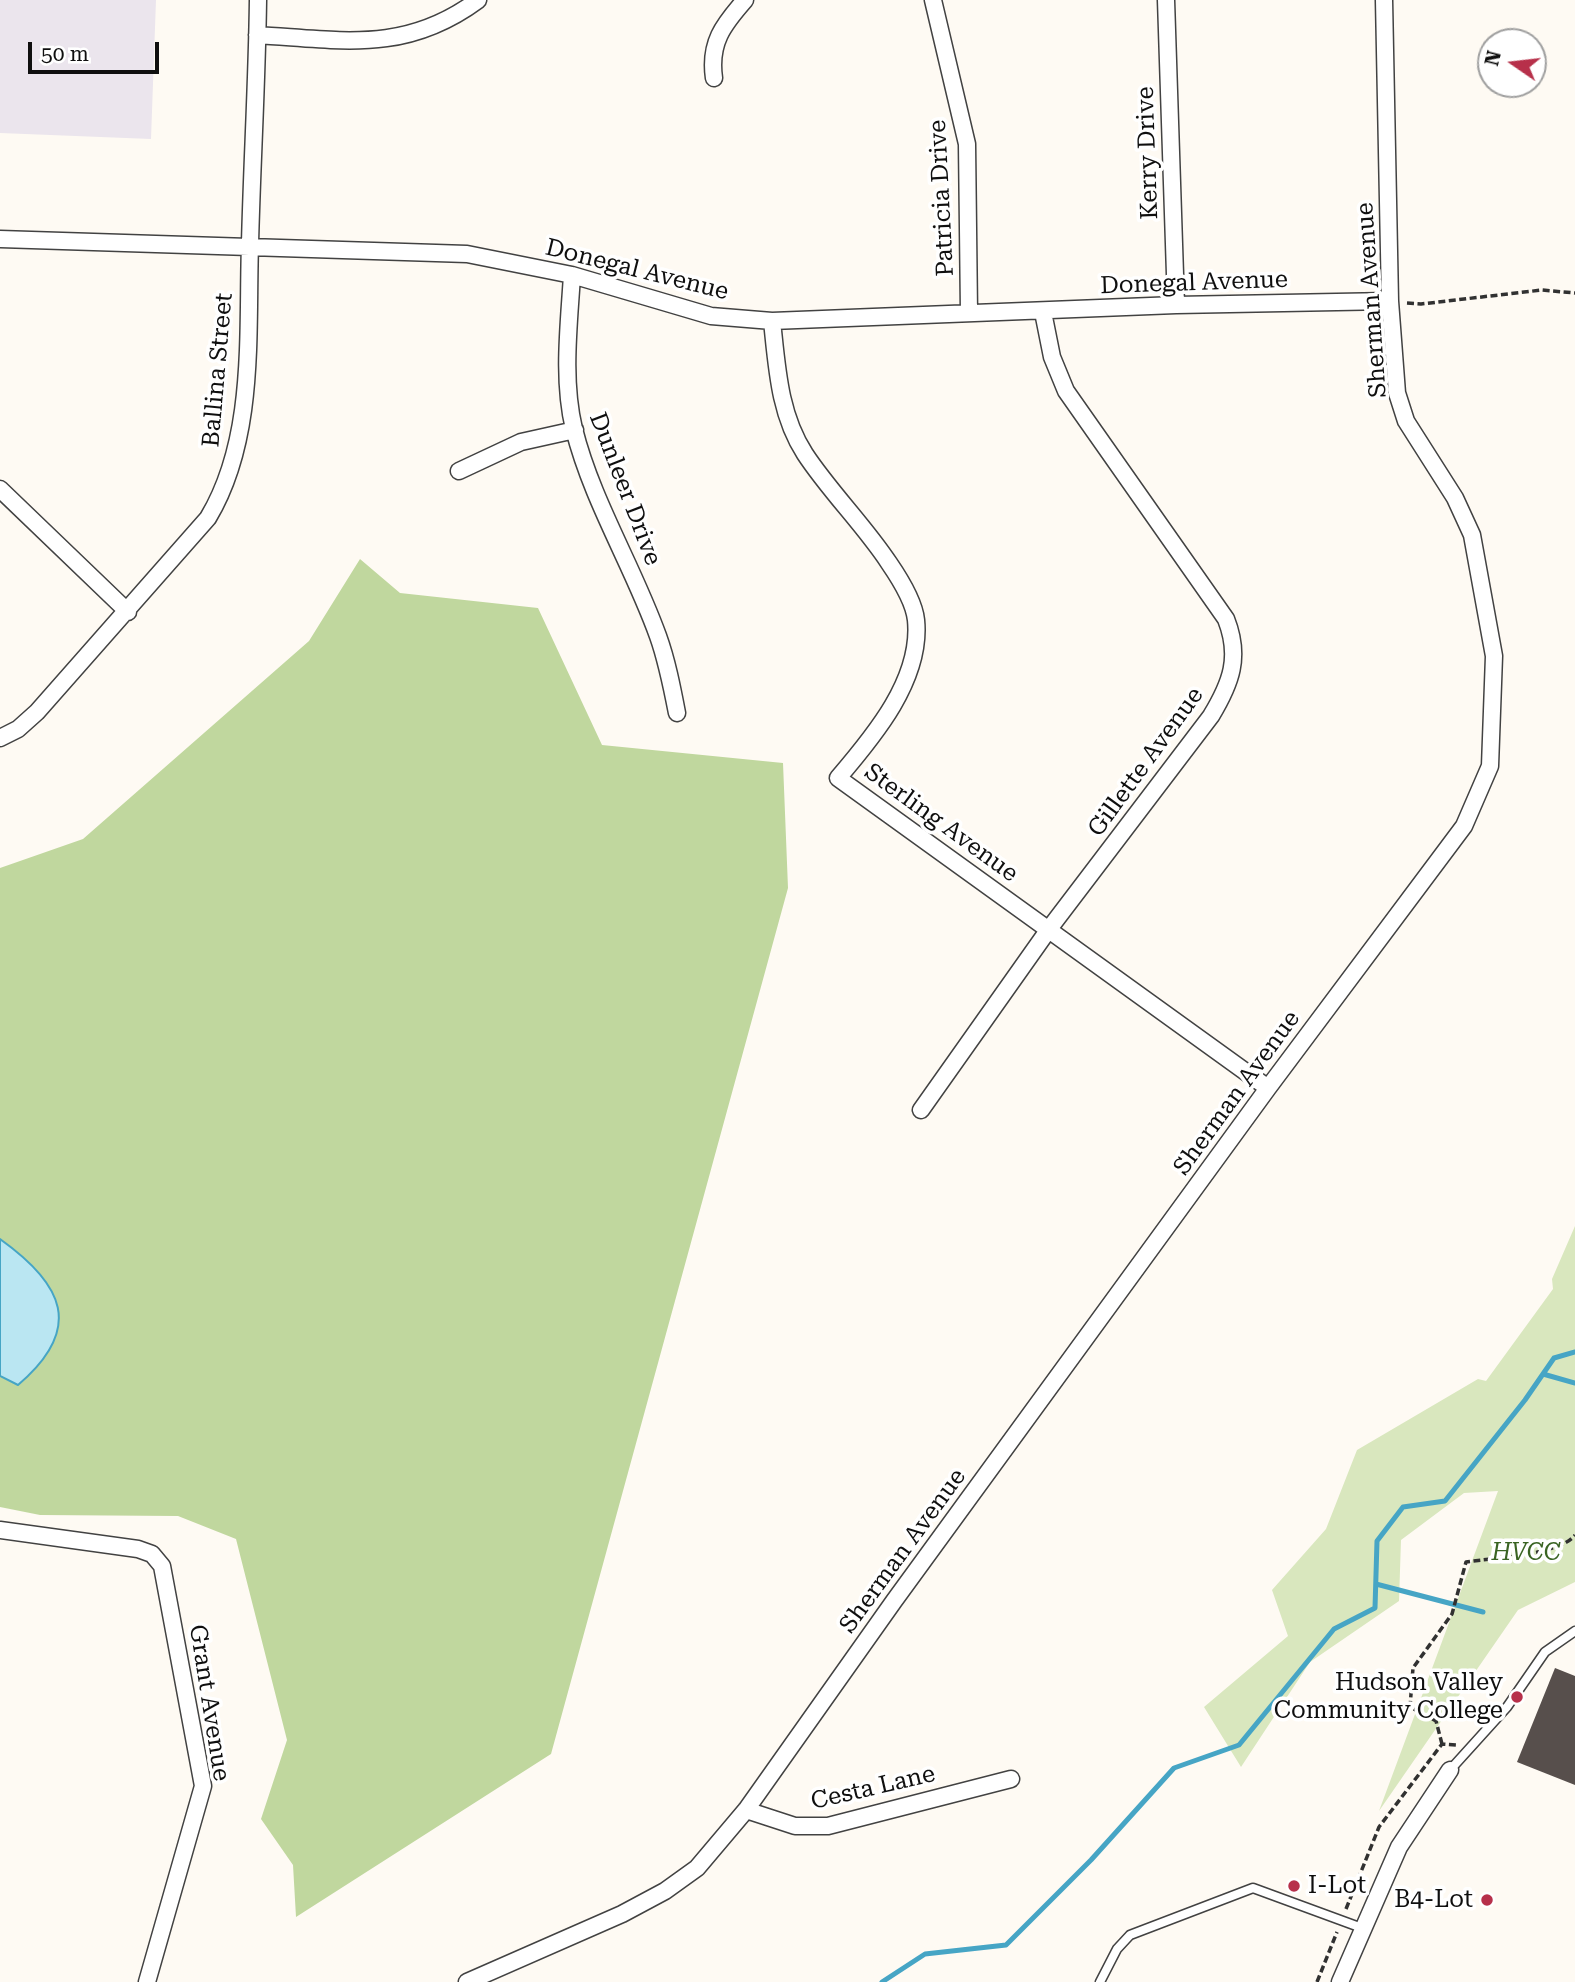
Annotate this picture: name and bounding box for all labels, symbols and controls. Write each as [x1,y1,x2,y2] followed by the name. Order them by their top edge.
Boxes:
[32,28,163,72] scale bar
[1477,28,1547,98] north arrow
[41,42,89,66] text: 50 m
[1480,48,1506,68] text: N
[1131,86,1165,220] street label: Kerry Drive
[924,119,960,277] street label: Patricia Drive
[1351,201,1393,399] street label: Sherman Avenue
[542,233,732,307] street label: Donegal Avenue
[1100,265,1288,301] street label: Donegal Avenue
[197,292,239,448] street label: Ballina Street
[583,409,667,569] street label: Dunleer Drive
[1082,682,1210,842] street label: Gillette Avenue
[859,758,1023,888] street label: Sterling Avenue
[1168,1005,1306,1181] street label: Sherman Avenue
[834,1463,972,1639] street label: Sherman Avenue
[1491,1539,1561,1567] park label: HVCC
[182,1623,236,1783] street label: Grant Avenue
[1274,1669,1503,1725] place label: Hudson Valley Community College
[1509,1689,1525,1705] marker: Hudson Valley Community College
[808,1760,938,1816] street label: Cesta Lane
[1308,1872,1366,1900] place label: I-Lot
[1286,1878,1302,1894] marker: I-Lot
[1394,1886,1473,1914] place label: B4-Lot
[1479,1892,1495,1908] marker: B4-Lot

